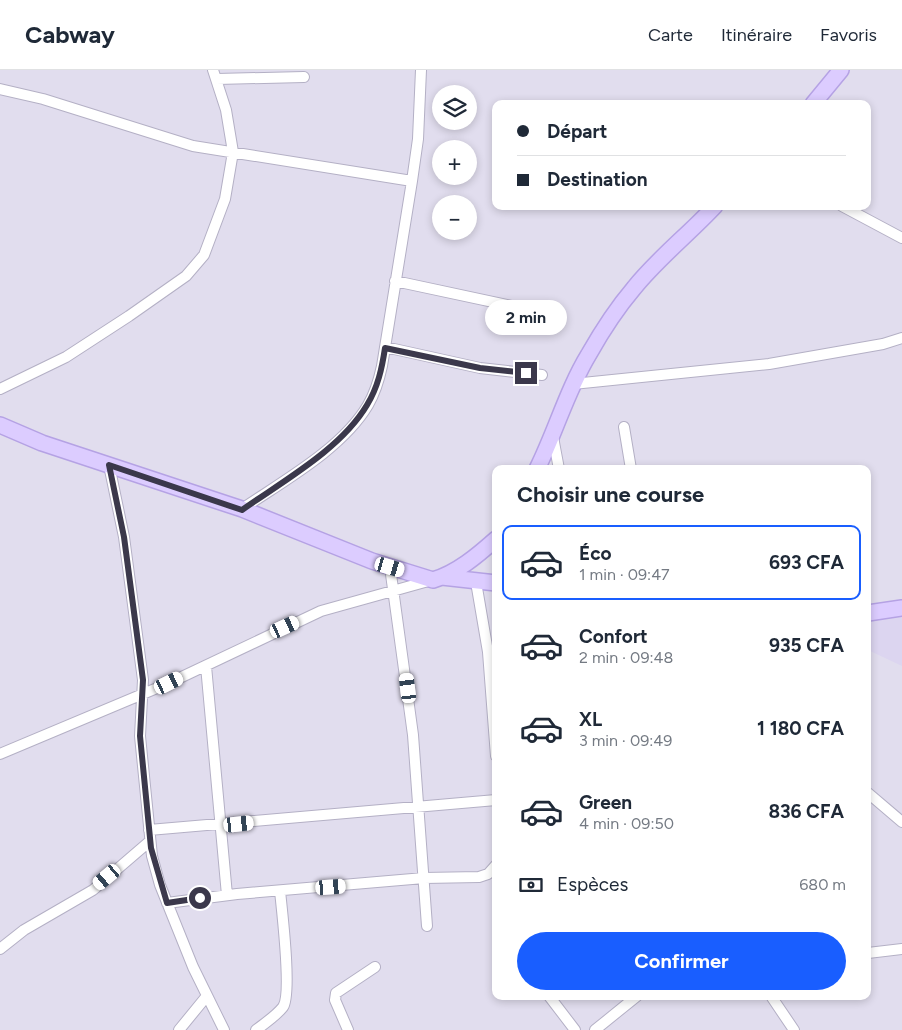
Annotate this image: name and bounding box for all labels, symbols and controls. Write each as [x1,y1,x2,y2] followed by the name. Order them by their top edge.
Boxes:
[25,20,115,49] text: Cabway
[648,24,693,46] text: Carte
[721,24,792,46] text: Itinéraire
[820,24,877,46] text: Favoris
[432,85,477,240] map controls
[432,85,477,130] button: layers
[547,120,607,143] text: Départ
[432,140,477,185] button: +
[547,168,648,191] text: Destination
[432,195,477,240] button: −
[485,300,567,336] callout: 2 min
[506,308,546,327] text: 2 min
[515,362,537,384] route end
[517,481,704,508] text: Choisir une course
[519,540,564,585] icon: car
[579,542,612,565] text: Éco
[769,551,844,574] text: 693 CFA
[373,556,406,578] car
[579,565,670,584] text: 1 min · 09:47
[268,614,301,640] car
[519,623,564,668] icon: car
[579,625,648,648] text: Confort
[769,634,844,657] text: 935 CFA
[579,648,673,667] text: 2 min · 09:48
[152,670,185,696] car
[398,672,417,704] car
[519,706,564,751] icon: car
[579,708,602,731] text: XL
[757,717,844,740] text: 1 180 CFA
[579,731,672,750] text: 3 min · 09:49
[519,789,564,834] icon: car
[579,791,632,814] text: Green
[768,800,844,823] text: 836 CFA
[579,814,674,833] text: 4 min · 09:50
[223,815,254,833] car
[90,862,123,892] car
[517,871,545,899] icon: cash
[557,873,628,896] text: Espèces
[799,875,846,894] text: 680 m
[315,878,346,896] car
[189,887,211,909] route start
[517,932,846,990] button: Confirmer

